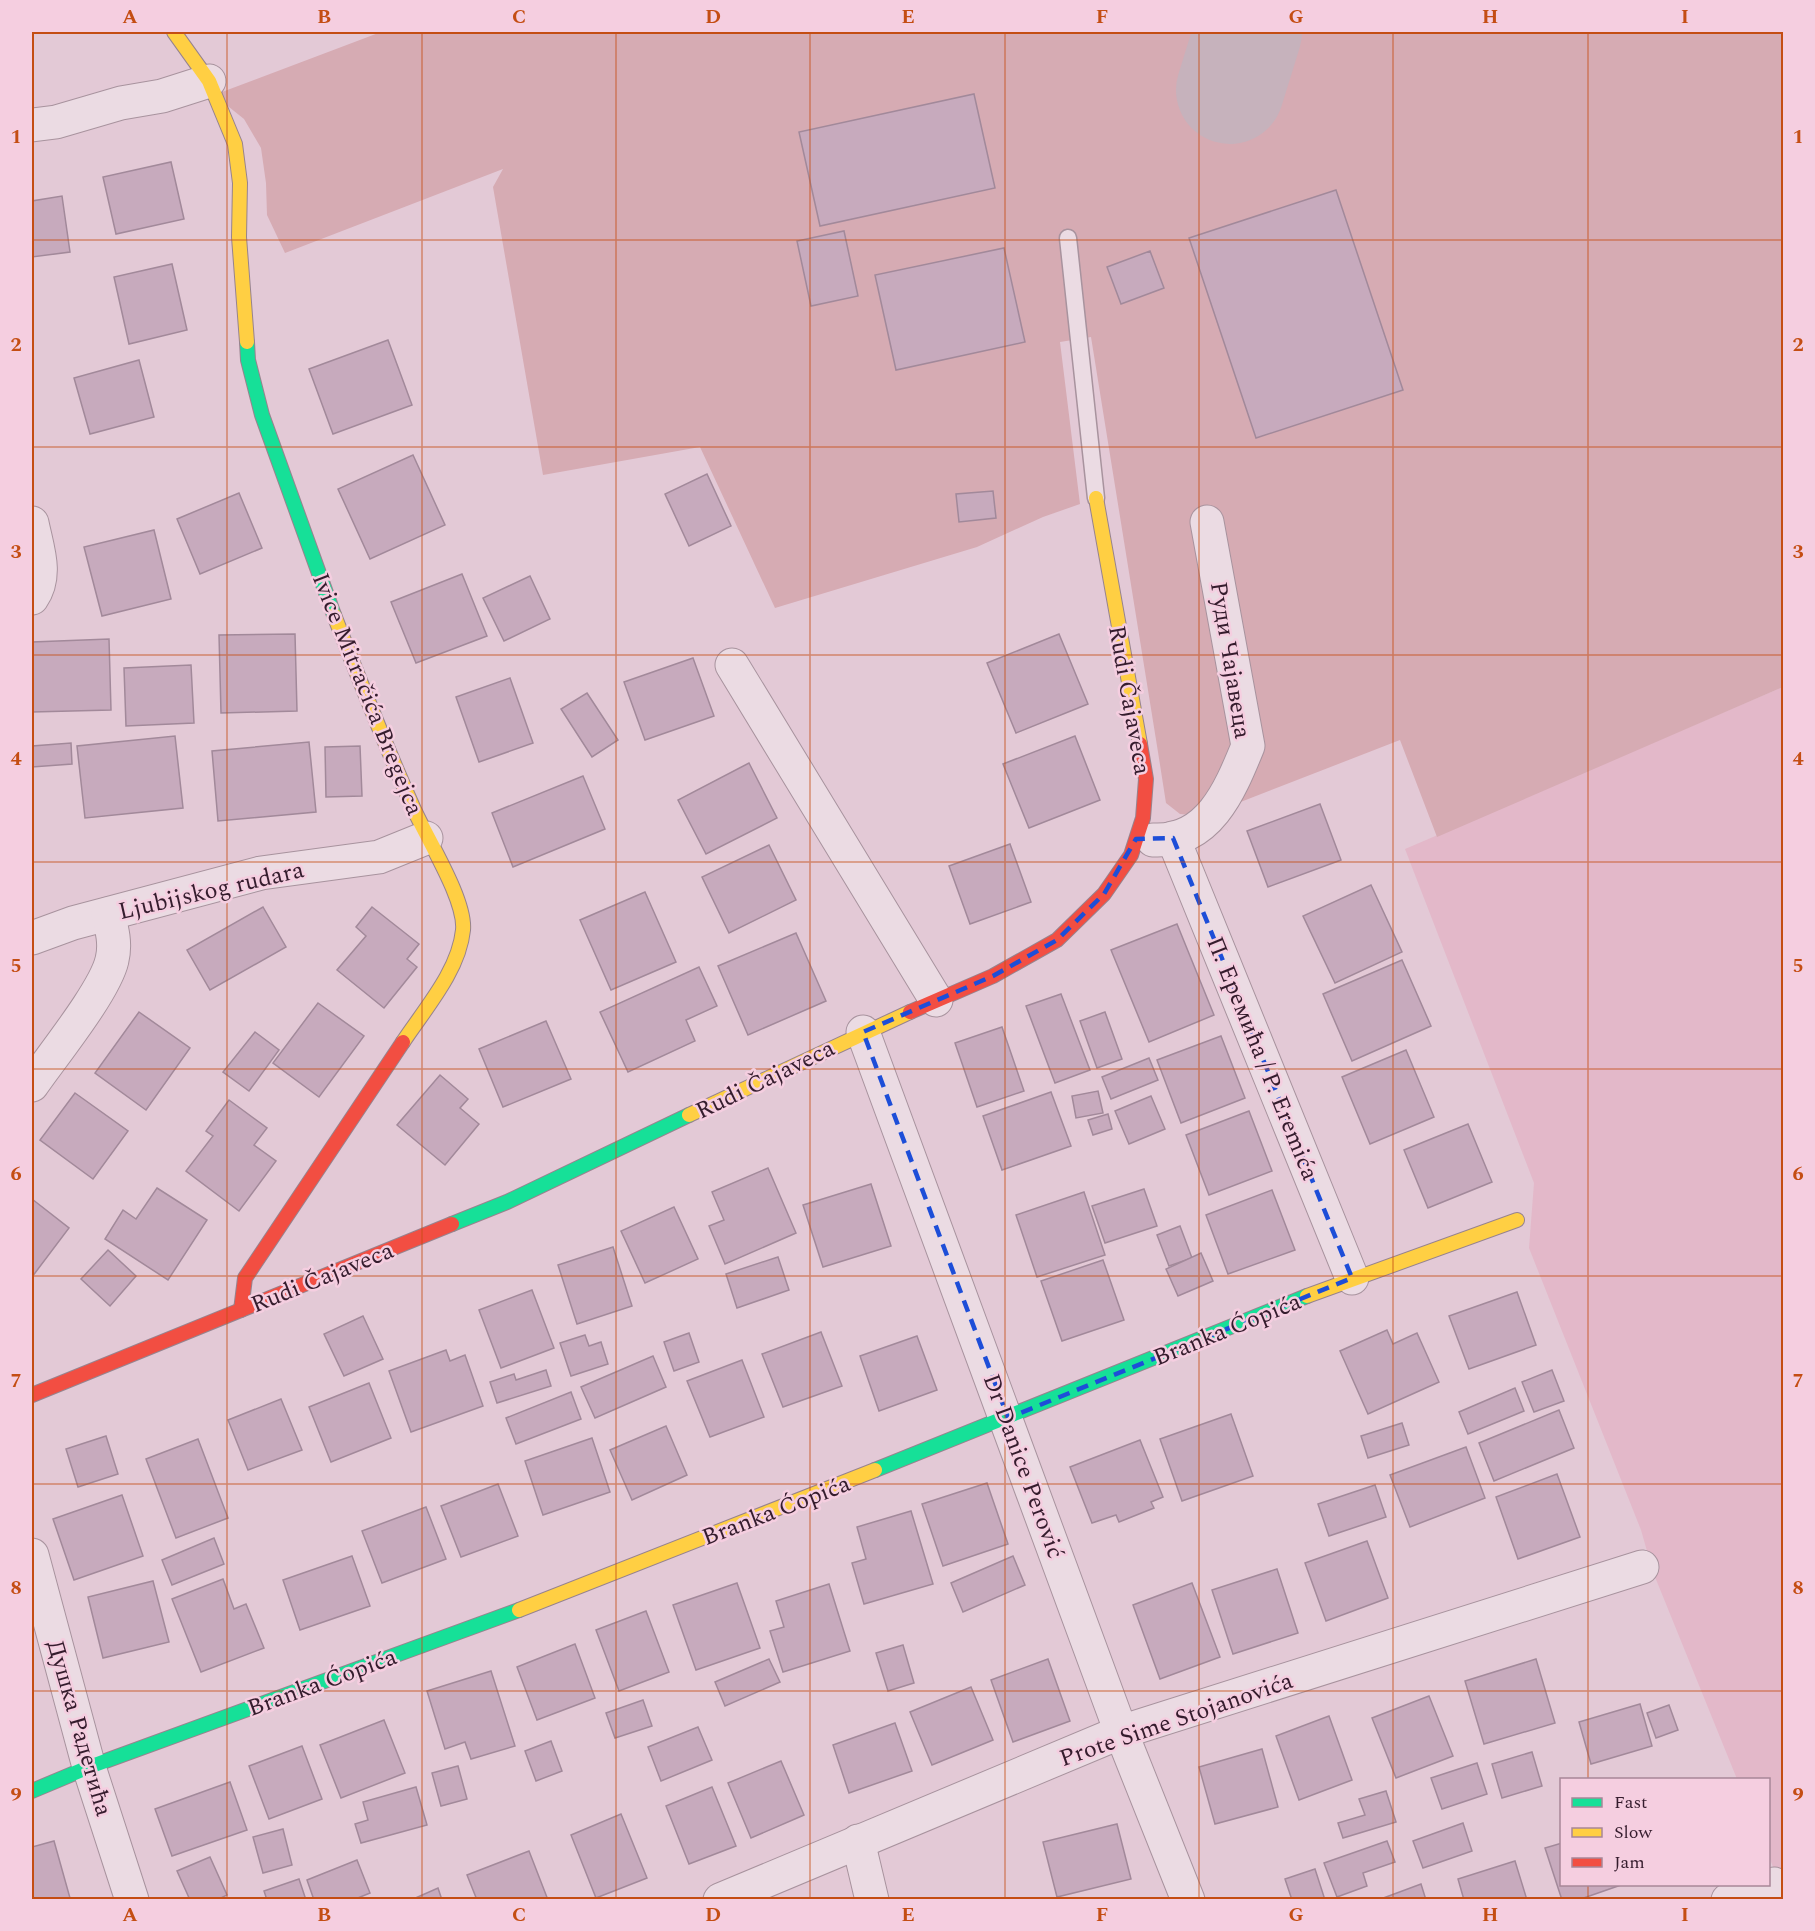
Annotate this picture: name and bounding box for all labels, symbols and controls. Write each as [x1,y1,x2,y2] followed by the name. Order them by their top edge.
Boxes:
[122,2,138,32] text: A
[317,2,331,32] text: B
[512,2,526,32] text: C
[705,2,721,32] text: D
[901,2,915,32] text: E
[1096,2,1108,32] text: F
[1288,2,1304,32] text: G
[1482,2,1498,32] text: H
[1681,2,1689,32] text: I
[10,122,22,152] text: 1
[1792,122,1804,152] text: 1
[10,330,22,360] text: 2
[1792,330,1804,360] text: 2
[10,537,22,567] text: 3
[1792,537,1804,567] text: 3
[302,568,432,821] street label: Ivice Mitračića Bregejca
[1200,579,1260,742] street label: Руди Чајавеца
[1098,623,1160,778] street label: Rudi Čajaveca
[10,744,22,774] text: 4
[1792,744,1804,774] text: 4
[115,852,308,930] street label: Ljubijskog rudara
[1197,931,1328,1186] street label: П. Еремића / P. Eremića
[10,951,22,981] text: 5
[1792,951,1804,981] text: 5
[690,1030,841,1129] street label: Rudi Čajaveca
[10,1159,22,1189] text: 6
[1792,1159,1804,1189] text: 6
[246,1233,399,1323] street label: Rudi Čajaveca
[1148,1284,1307,1376] street label: Branka Ćopića
[10,1366,22,1396] text: 7
[1792,1366,1804,1396] text: 7
[973,1369,1073,1564] street label: Dr Danice Perović
[697,1466,856,1556] street label: Branka Ćopića
[10,1573,22,1603] text: 8
[1792,1573,1804,1603] text: 8
[37,1636,121,1821] street label: Душка Радетића
[243,1639,402,1727] street label: Branka Ćopića
[1055,1663,1298,1777] street label: Prote Sime Stojanovića
[1560,1778,1770,1886] legend
[10,1780,22,1810] text: 9
[1792,1780,1804,1810] text: 9
[1614,1789,1647,1816] text: Fast
[1614,1819,1653,1846] text: Slow
[1614,1849,1645,1876] text: Jam
[122,1900,138,1930] text: A
[317,1900,331,1930] text: B
[512,1900,526,1930] text: C
[705,1900,721,1930] text: D
[901,1900,915,1930] text: E
[1096,1900,1108,1930] text: F
[1288,1900,1304,1930] text: G
[1482,1900,1498,1930] text: H
[1681,1900,1689,1930] text: I

